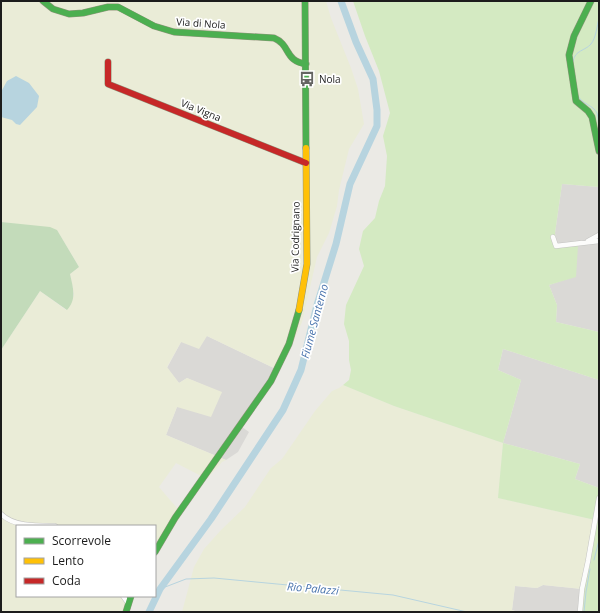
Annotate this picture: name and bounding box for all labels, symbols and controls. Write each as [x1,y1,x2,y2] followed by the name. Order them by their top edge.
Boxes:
[176,14,226,32] street label: Via di Nola
[298,70,316,88] bus stop icon: Nola
[319,72,341,86] place label: Nola
[179,96,223,124] street label: Via Vigna
[287,201,303,273] street label: Via Codrignano
[297,282,331,360] water label: Fiume Santerno
[16,525,156,597] legend
[52,532,111,549] text: Scorrevole
[52,552,84,569] text: Lento
[52,572,81,589] text: Coda
[286,578,340,598] water label: Rio Palazzi

